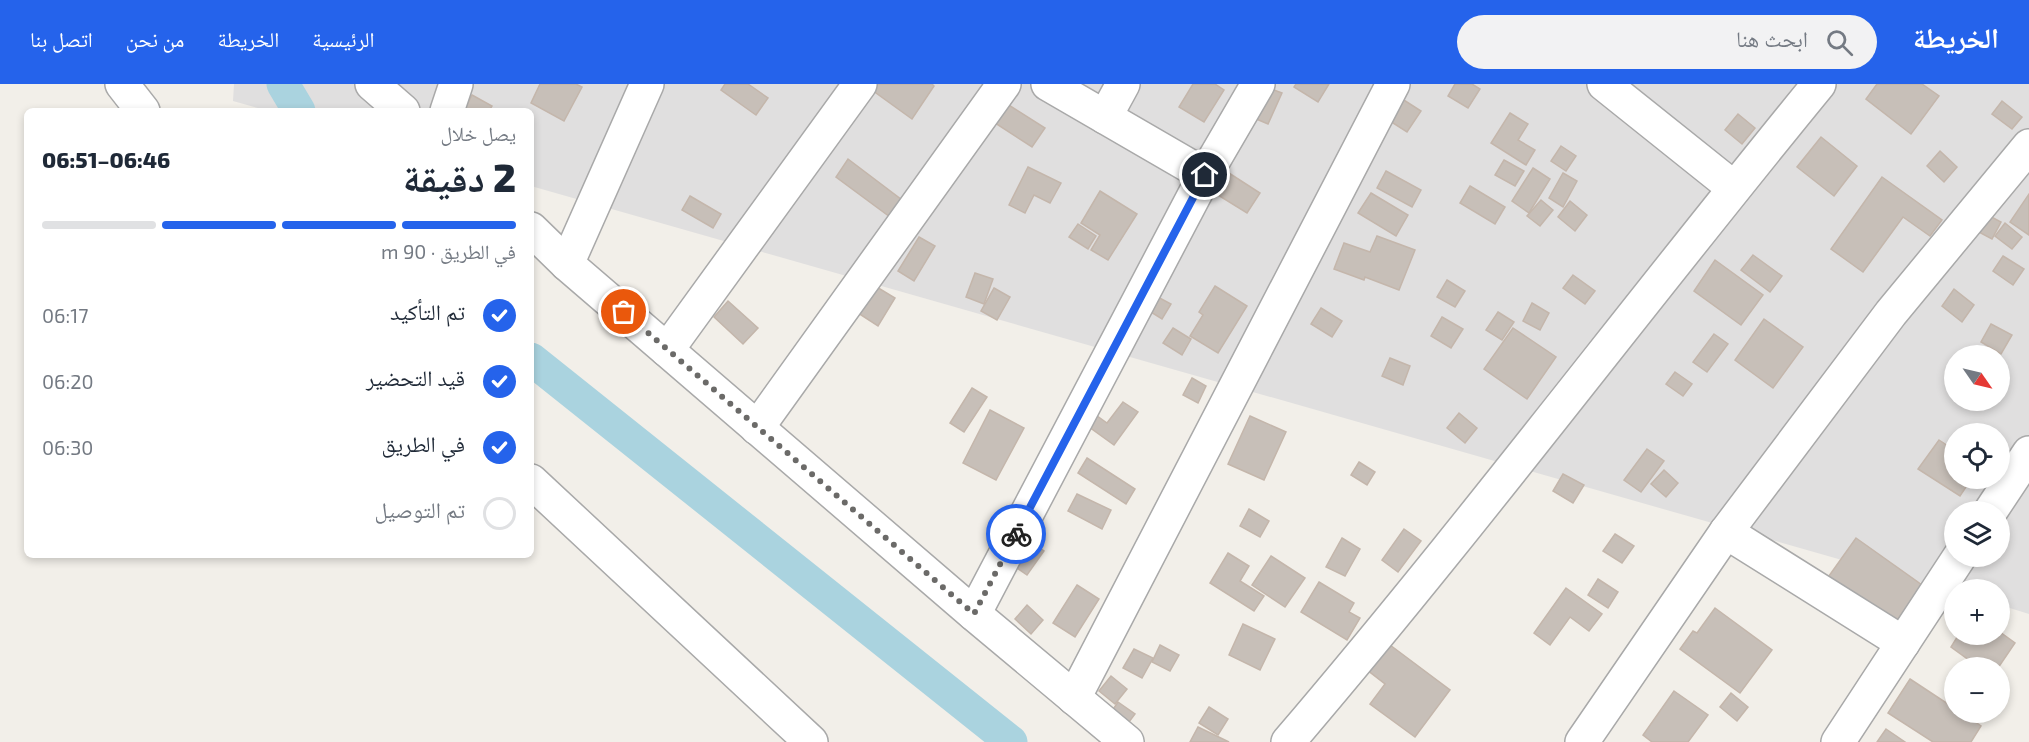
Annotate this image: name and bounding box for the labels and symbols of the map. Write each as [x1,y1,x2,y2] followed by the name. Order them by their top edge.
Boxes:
[1179,149,1230,200] pin
[598,286,649,337] pin
[1944,345,2010,411] north arrow
[986,504,1046,564] courier

